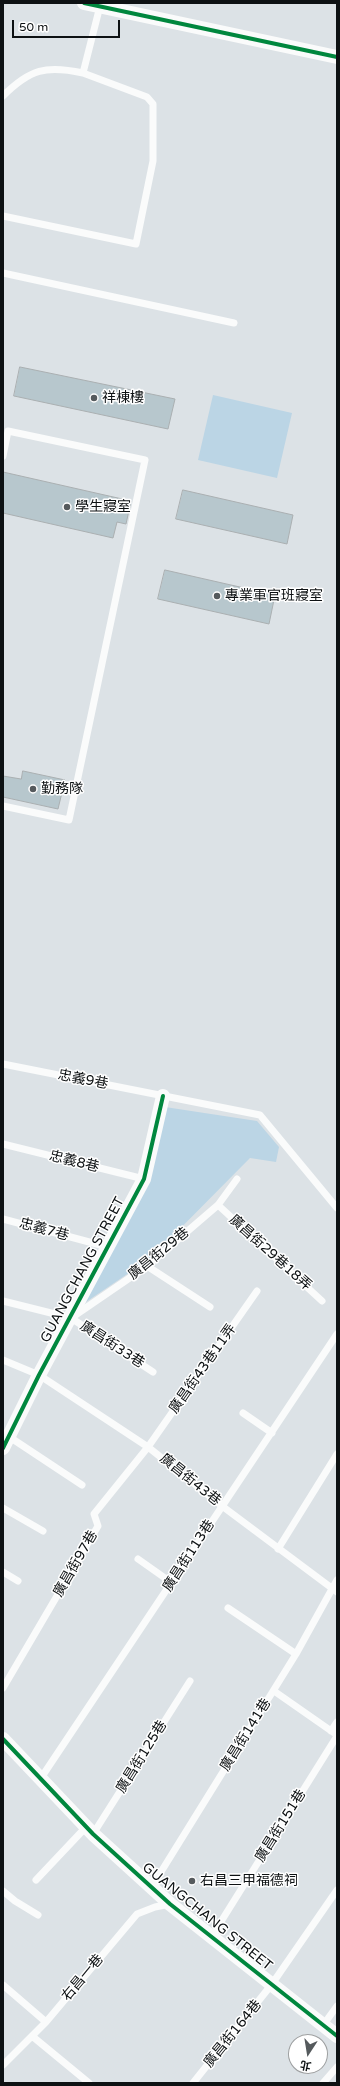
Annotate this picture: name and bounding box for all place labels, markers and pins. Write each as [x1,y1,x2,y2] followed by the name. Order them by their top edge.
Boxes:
[102,390,144,406] place label: 祥棟樓
[89,393,99,403] marker: 祥棟樓
[75,499,131,515] place label: 學生寢室
[62,502,72,512] marker: 學生寢室
[225,588,323,604] place label: 專業軍官班寢室
[212,591,222,601] marker: 專業軍官班寢室
[41,781,83,797] place label: 勤務隊
[28,784,38,794] marker: 勤務隊
[200,1873,298,1889] place label: 右昌三甲福德祠
[187,1876,197,1886] marker: 右昌三甲福德祠

